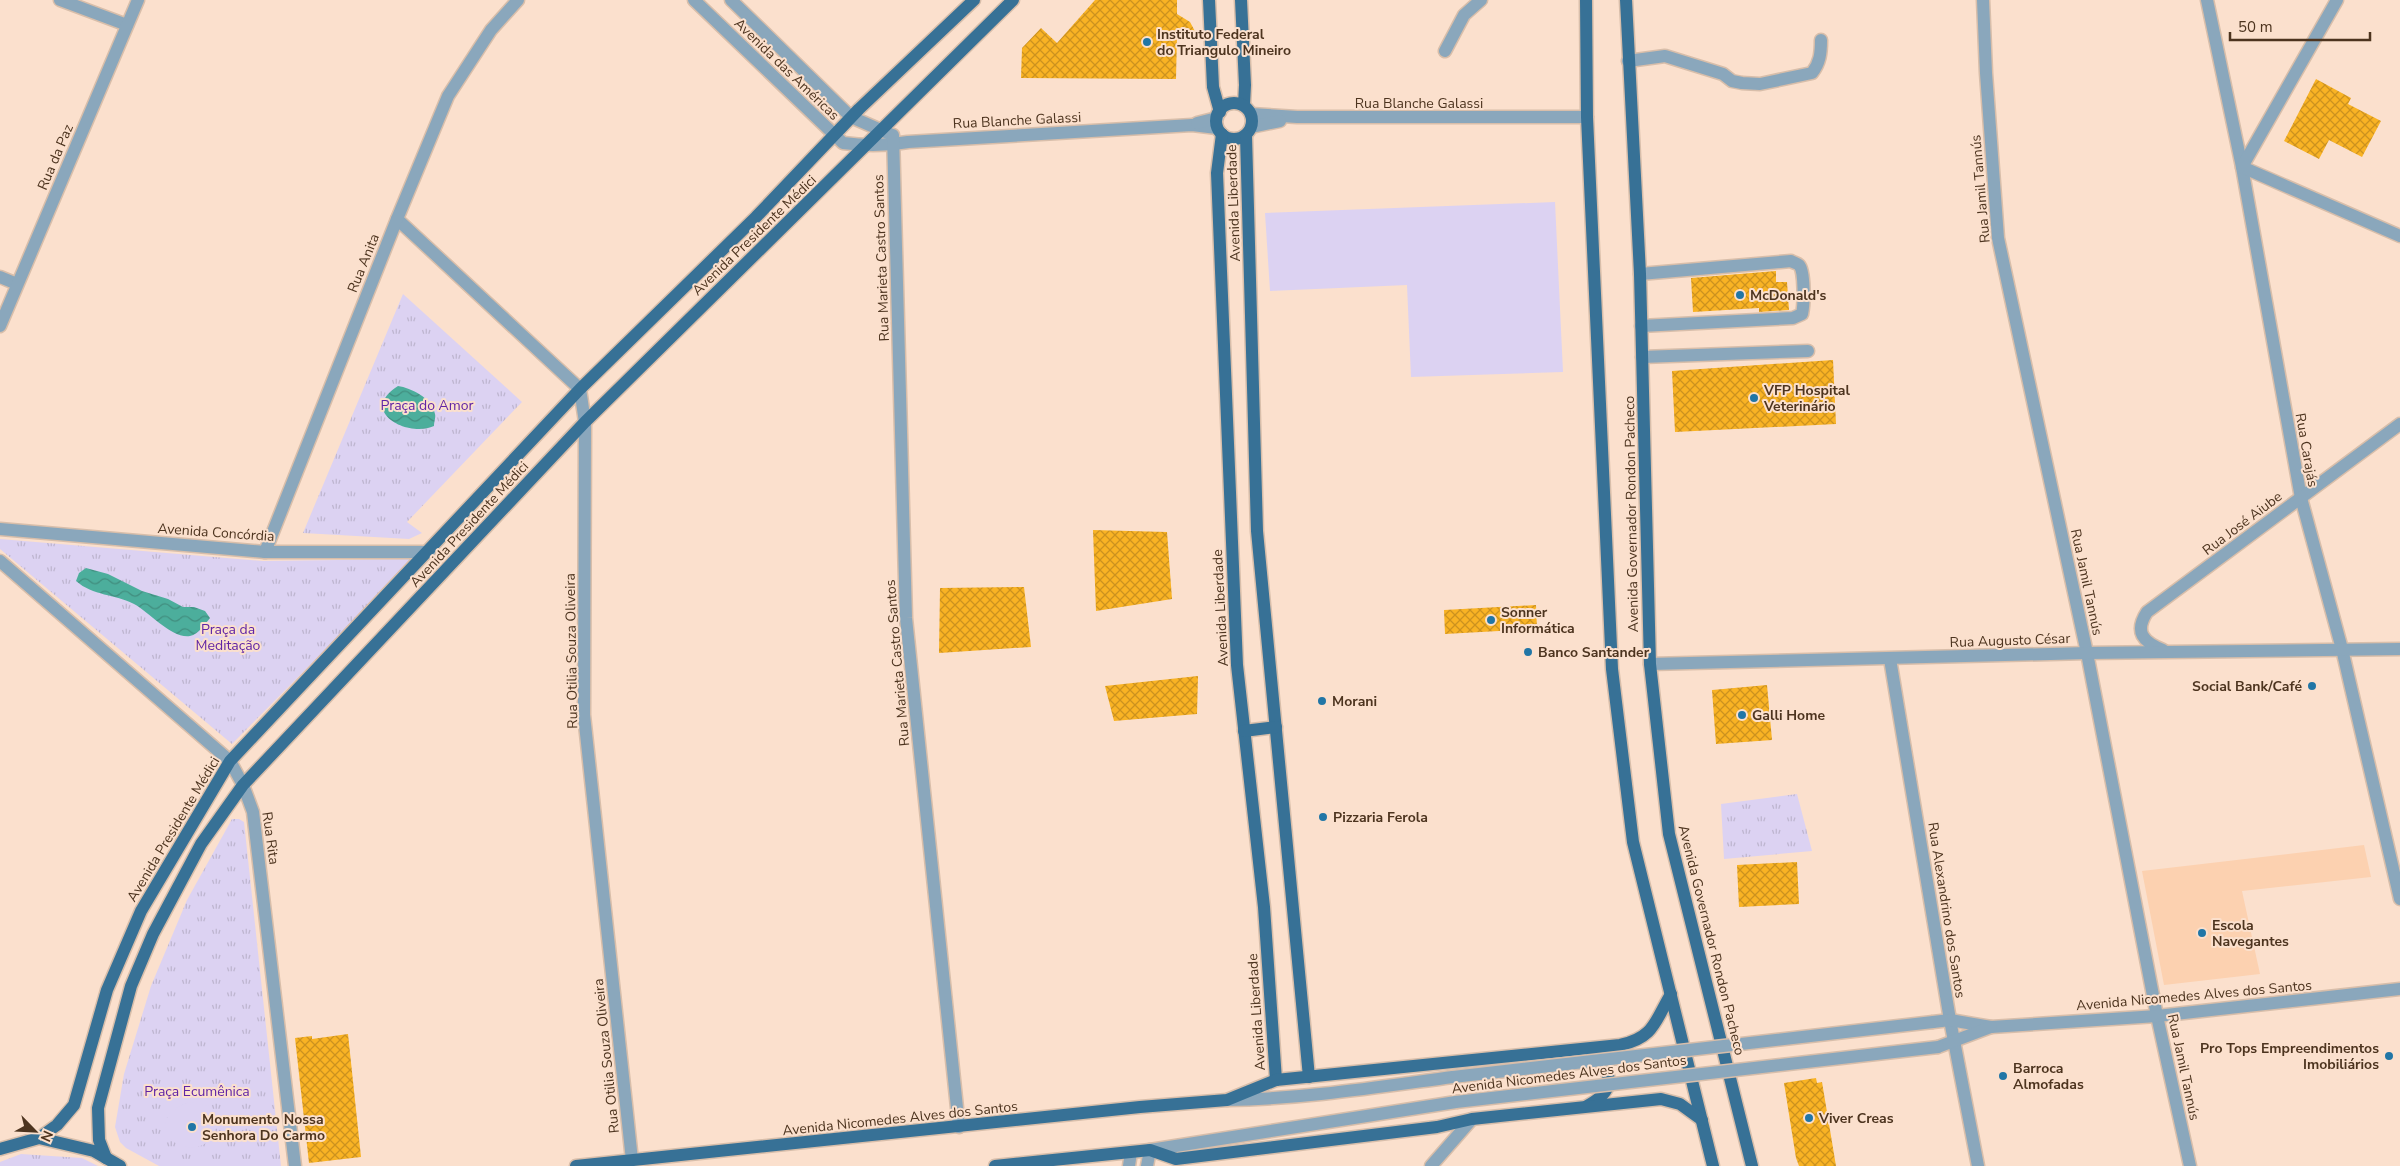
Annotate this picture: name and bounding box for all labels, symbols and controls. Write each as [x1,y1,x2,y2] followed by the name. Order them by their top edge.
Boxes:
[2230,10,2370,42] scale bar
[730,14,843,125] street label: Avenida das Américas
[2238,17,2273,37] text: 50 m
[1157,25,1291,60] place label: Instituto Federal do Triangulo Mineiro
[1141,36,1153,48] marker: Instituto Federal do Triangulo Mineiro
[1355,94,1483,113] street label: Rua Blanche Galassi
[952,108,1082,133] street label: Rua Blanche Galassi
[33,121,78,193] street label: Rua da Paz
[1966,134,1995,244] street label: Rua Jamil Tannús
[1222,144,1245,262] street label: Avenida Liberdade
[688,171,821,300] street label: Avenida Presidente Médici
[869,174,894,342] street label: Rua Marieta Castro Santos
[343,231,384,295] street label: Rua Anita
[1750,286,1827,305] place label: McDonald's
[1734,289,1746,301] marker: McDonald's
[1763,381,1850,416] place label: VFP Hospital Veterinário
[1748,392,1760,404] marker: VFP Hospital Veterinário
[1620,395,1643,632] street label: Avenida Governador Rondon Pacheco
[380,396,474,415] park label: Praça do Amor
[2291,412,2322,489] street label: Rua Carajás
[406,457,533,591] street label: Avenida Presidente Médici
[2199,487,2286,560] street label: Rua José Aiube
[157,519,275,546] street label: Avenida Concórdia
[2066,527,2107,637] street label: Rua Jamil Tannús
[1208,549,1233,667] street label: Avenida Liberdade
[561,573,582,729] street label: Rua Otilia Souza Oliveira
[881,579,914,747] street label: Rua Marieta Castro Santos
[1501,603,1575,638] place label: Sonner Informática
[1485,614,1497,626] marker: Sonner Informática
[196,620,261,655] park label: Praça da Meditação
[1949,629,2071,652] street label: Rua Augusto César
[1538,643,1650,662] place label: Banco Santander
[1522,646,1534,658] marker: Banco Santander
[2192,677,2302,696] place label: Social Bank/Café
[2306,680,2318,692] marker: Social Bank/Café
[1332,692,1377,711] place label: Morani
[1316,695,1328,707] marker: Morani
[1752,706,1825,725] place label: Galli Home
[1736,709,1748,721] marker: Galli Home
[123,753,224,905] street label: Avenida Presidente Médici
[1333,808,1428,827] place label: Pizzaria Ferola
[257,810,284,866] street label: Rua Rita
[1317,811,1329,823] marker: Pizzaria Ferola
[1923,821,1970,1000] street label: Rua Alexandrino dos Santos
[1674,823,1749,1057] street label: Avenida Governador Rondon Pacheco
[2212,916,2289,951] place label: Escola Navegantes
[2196,927,2208,939] marker: Escola Navegantes
[1243,953,1270,1071] street label: Avenida Liberdade
[2075,976,2313,1015] street label: Avenida Nicomedes Alves dos Santos
[589,978,624,1134] street label: Rua Otilia Souza Oliveira
[2163,1012,2204,1122] street label: Rua Jamil Tannús
[2200,1039,2379,1074] place label: Pro Tops Empreendimentos Imobiliários
[2383,1050,2395,1062] marker: Pro Tops Empreendimentos Imobiliários
[1450,1051,1688,1098] street label: Avenida Nicomedes Alves dos Santos
[2013,1059,2084,1094] place label: Barroca Almofadas
[1997,1070,2009,1082] marker: Barroca Almofadas
[144,1082,250,1101] park label: Praça Ecumênica
[781,1097,1019,1140] street label: Avenida Nicomedes Alves dos Santos
[10,1106,60,1156] north arrow
[1818,1109,1894,1128] place label: Viver Creas
[202,1110,325,1145] place label: Monumento Nossa Senhora Do Carmo
[1803,1112,1815,1124] marker: Viver Creas
[186,1121,198,1133] marker: Monumento Nossa Senhora Do Carmo
[36,1127,57,1145] text: N

